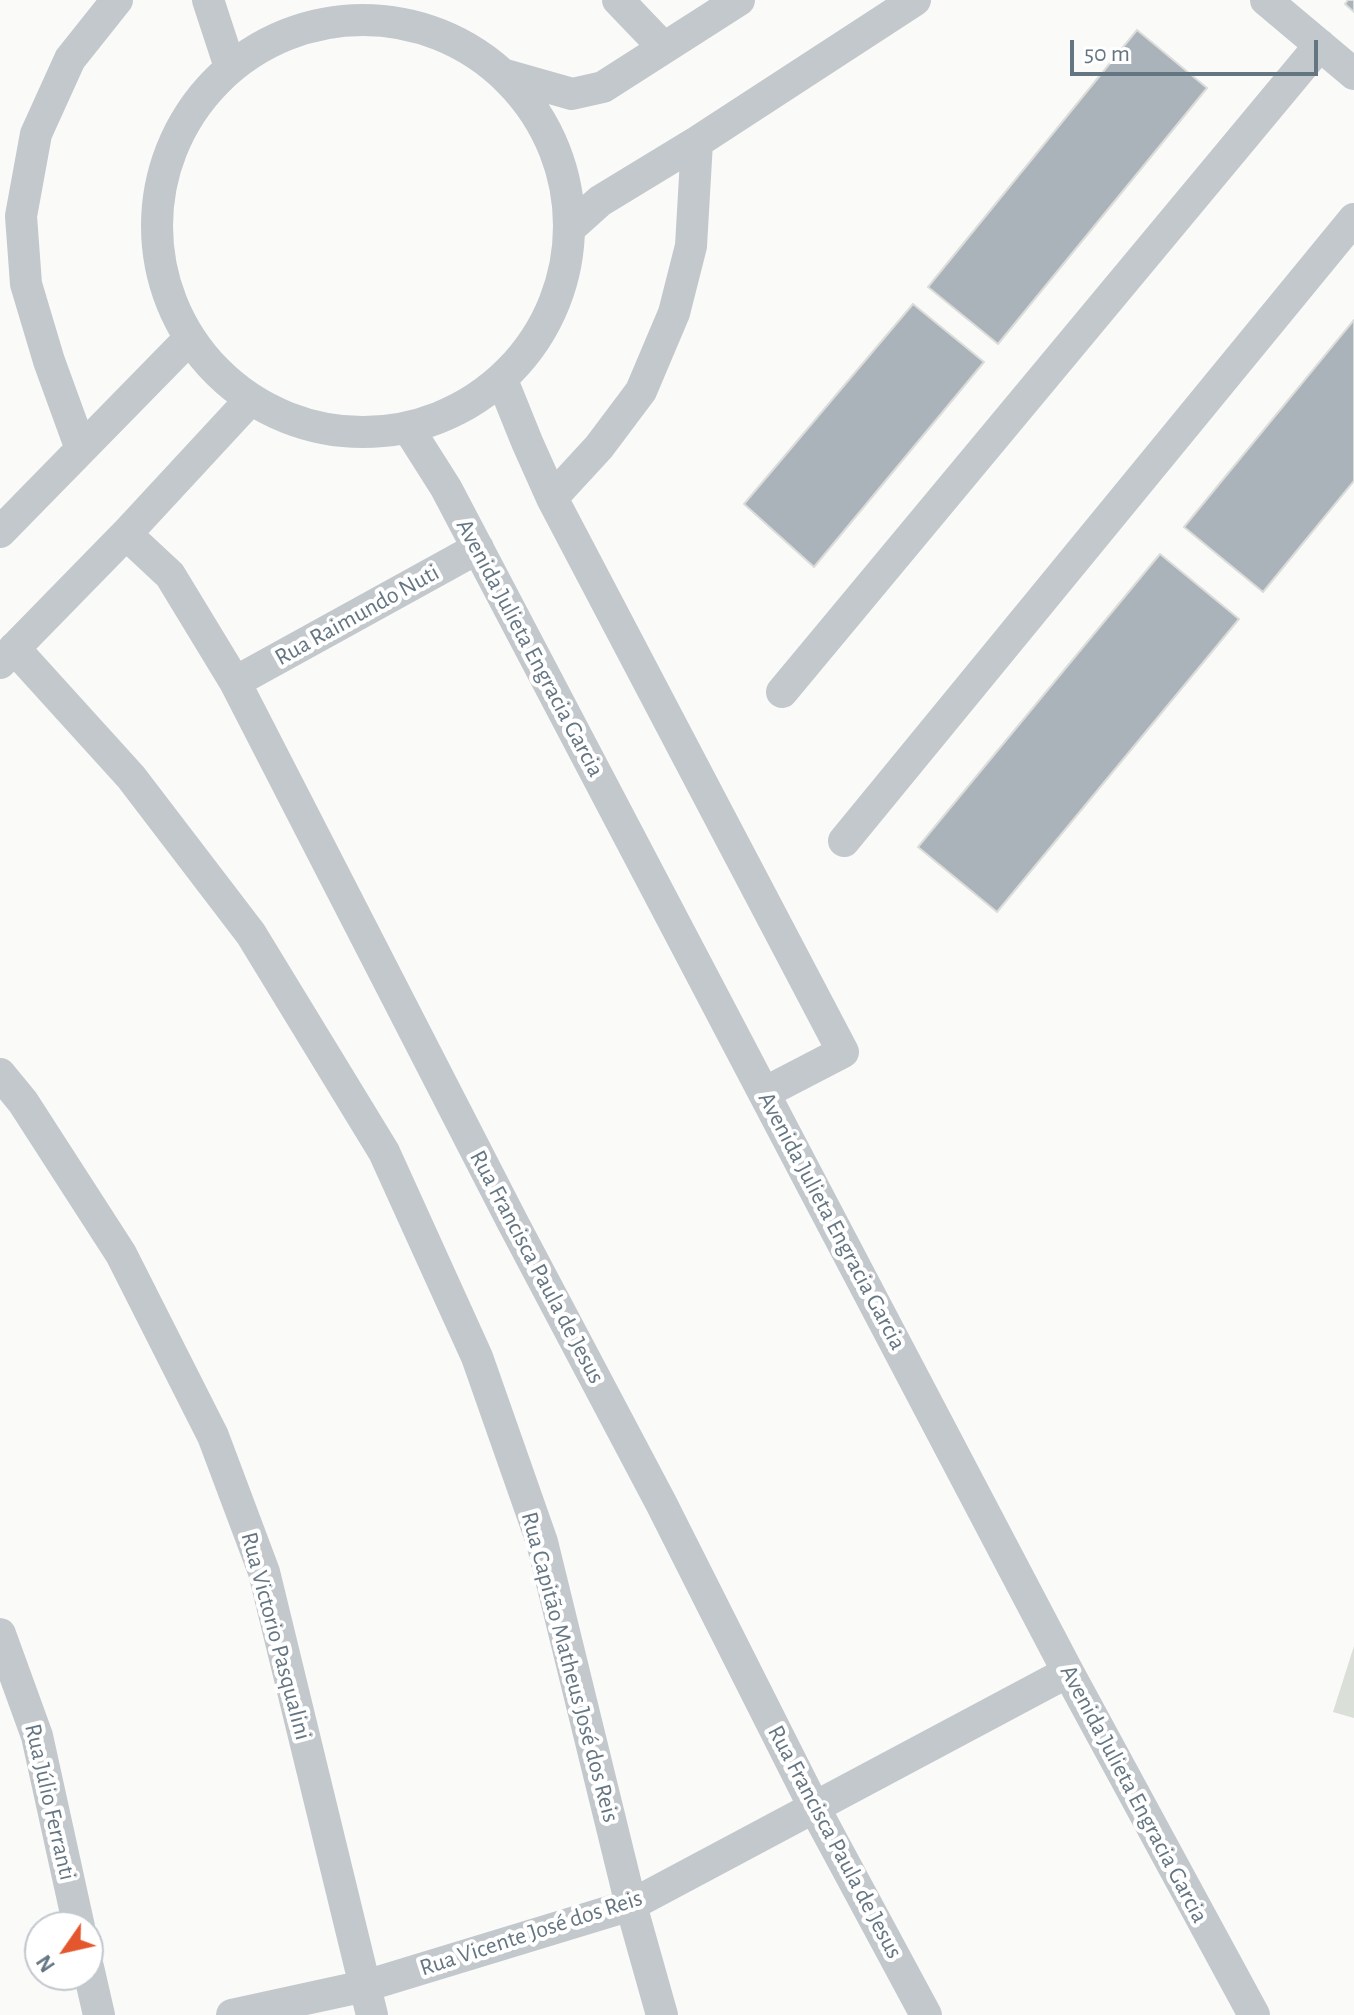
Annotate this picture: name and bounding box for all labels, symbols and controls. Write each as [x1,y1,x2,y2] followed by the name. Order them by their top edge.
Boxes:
[1074,24,1322,74] scale bar
[1084,42,1130,66] text: 50 m
[450,514,610,782] street label: Avenida Julieta Engracia Garcia
[270,558,444,672] street label: Rua Raimundo Nuti
[752,1087,912,1355] street label: Avenida Julieta Engracia Garcia
[463,1145,611,1389] street label: Rua Francisca Paula de Jesus
[515,1509,625,1825] street label: Rua Capitão Matheus José dos Reis
[234,1529,318,1743] street label: Rua Victorio Pasqualini
[1054,1660,1214,1928] street label: Avenida Julieta Engracia Garcia
[761,1720,909,1964] street label: Rua Francisca Paula de Jesus
[18,1721,82,1883] street label: Rua Júlio Ferranti
[416,1883,646,1983] street label: Rua Vicente José dos Reis
[24,1911,104,1991] north arrow
[32,1951,59,1976] text: N

